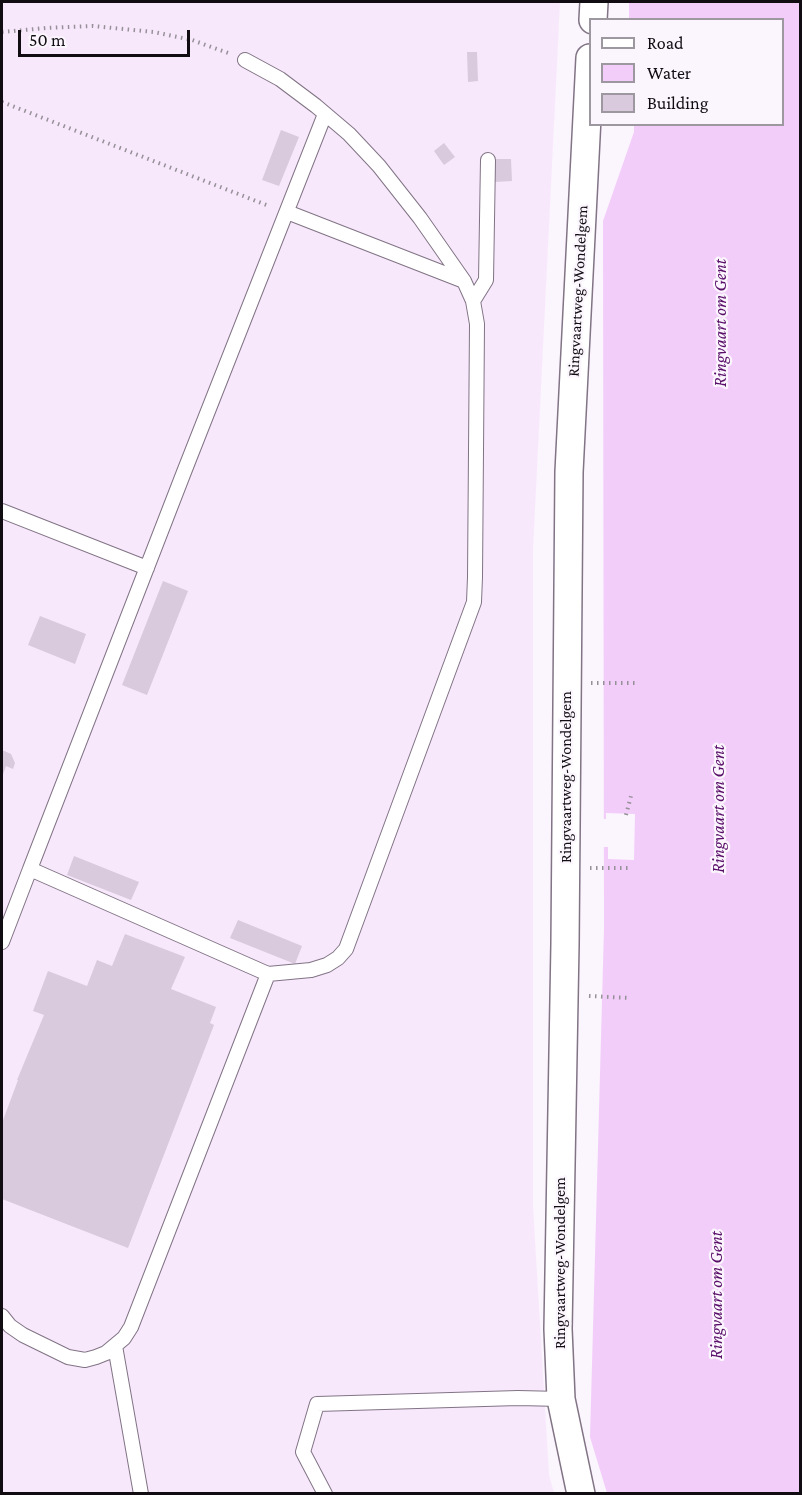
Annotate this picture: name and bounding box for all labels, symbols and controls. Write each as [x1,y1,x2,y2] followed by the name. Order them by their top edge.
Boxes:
[21,18,194,56] scale bar
[589,18,784,126] legend
[29,30,66,50] text: 50 m
[647,33,684,53] text: Road
[647,63,691,83] text: Water
[647,93,708,113] text: Building
[564,205,592,377] street label: Ringvaartweg-Wondelgem
[709,259,731,387] water label: Ringvaart om Gent
[556,691,576,863] street label: Ringvaartweg-Wondelgem
[707,745,729,873] water label: Ringvaart om Gent
[550,1177,570,1349] street label: Ringvaartweg-Wondelgem
[705,1231,727,1359] water label: Ringvaart om Gent

